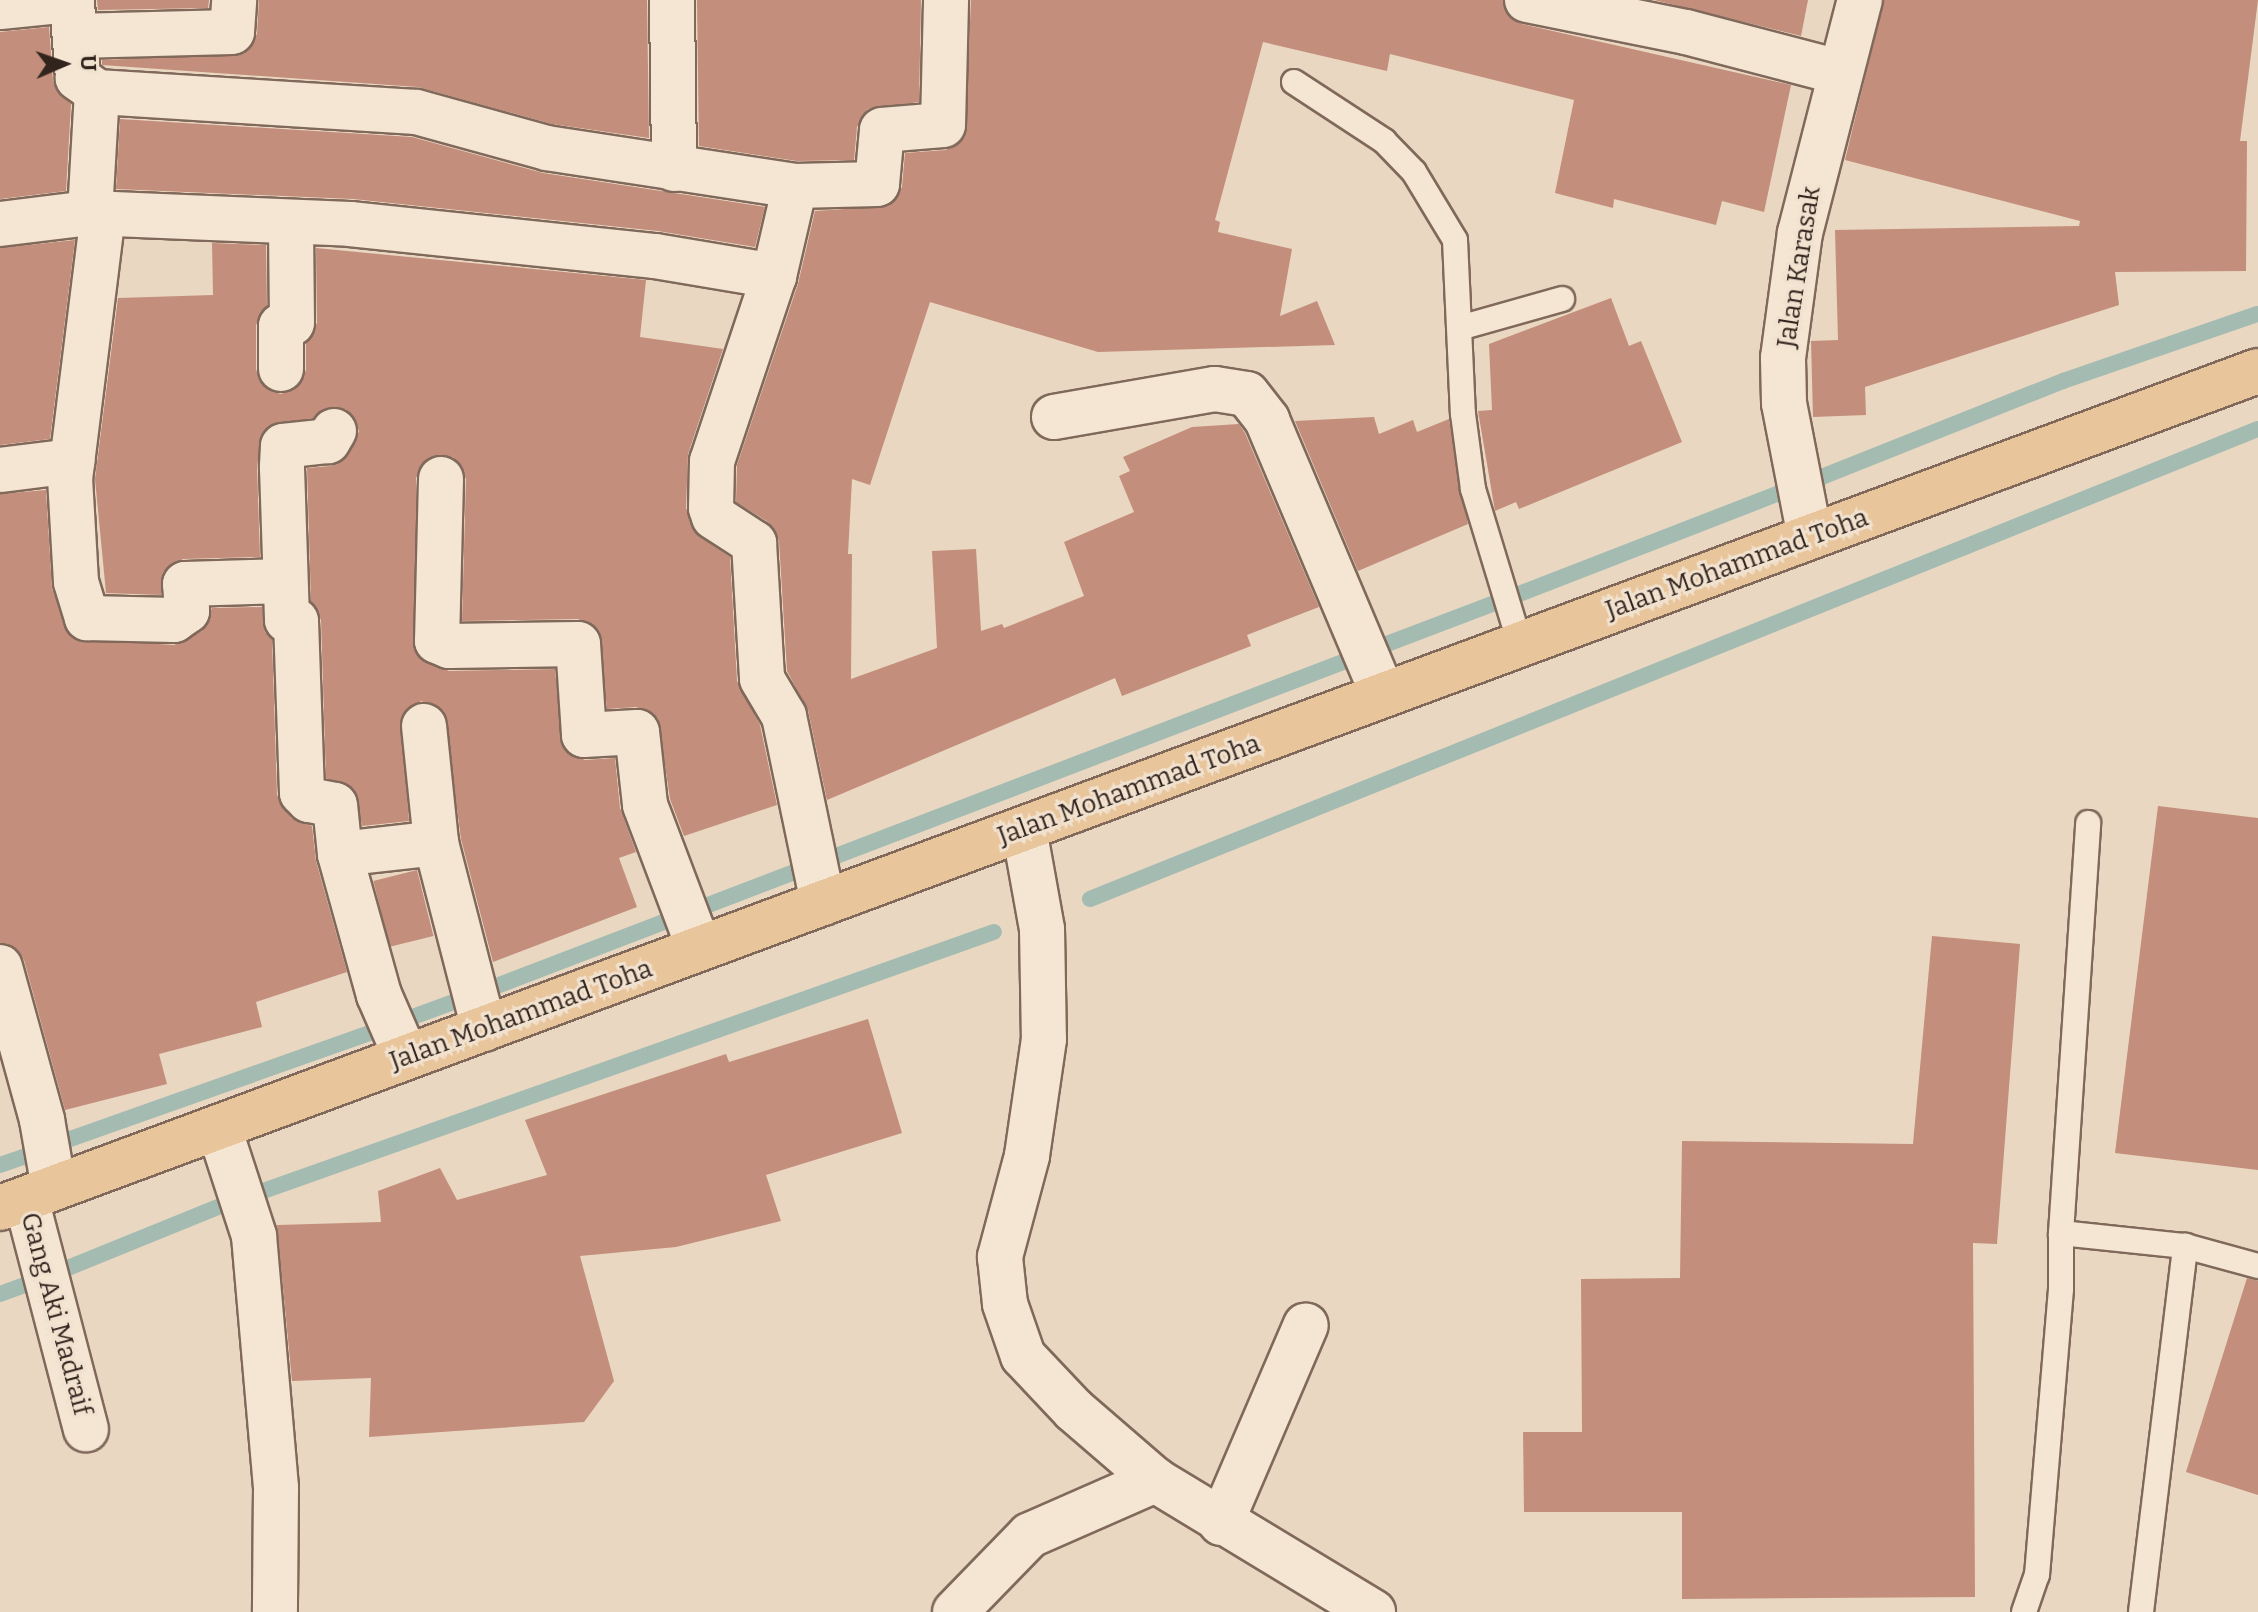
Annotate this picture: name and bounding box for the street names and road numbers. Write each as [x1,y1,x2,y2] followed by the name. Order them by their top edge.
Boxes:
[1771,184,1827,350] street label: Jalan Karasak
[1601,502,1873,626] street label: Jalan Mohammad Toha
[993,728,1265,852] street label: Jalan Mohammad Toha
[385,953,657,1077] street label: Jalan Mohammad Toha
[14,1209,98,1419] street label: Gang Aki Madraif

